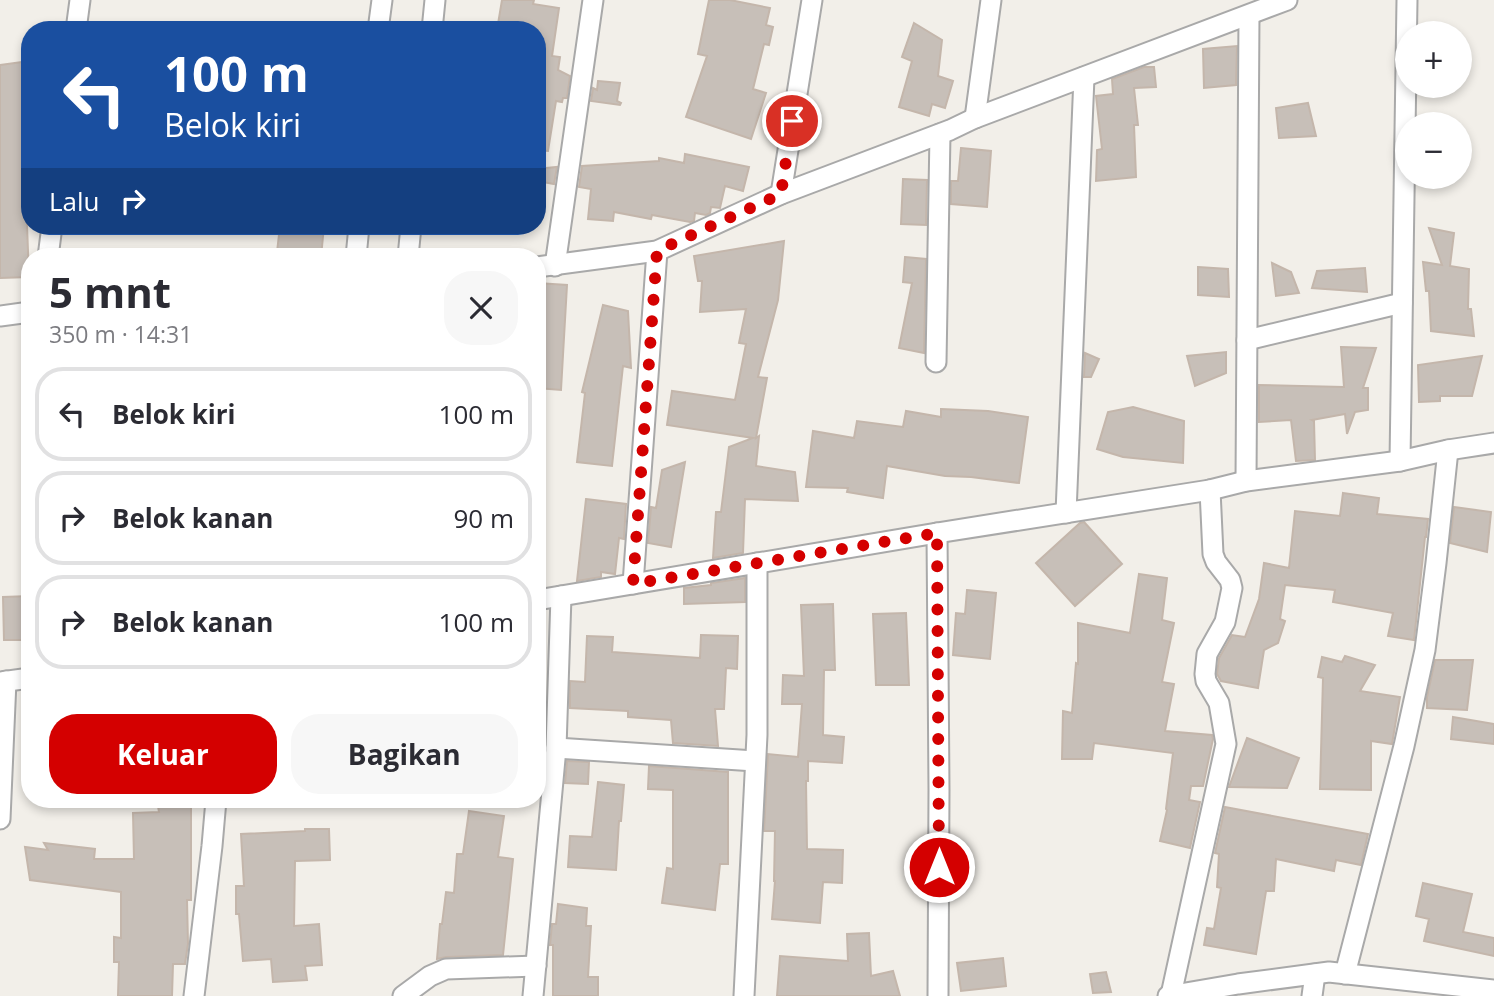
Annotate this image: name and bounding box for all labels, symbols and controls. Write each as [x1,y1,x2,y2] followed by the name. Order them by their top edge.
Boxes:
[1395,21,1472,189] map controls
[1395,21,1472,98] button: +
[164,40,309,106] text: 100 m
[49,49,140,140] icon: left
[762,91,822,151] pin
[773,102,811,140] icon: arrive
[164,103,301,146] text: Belok kiri
[1395,112,1472,189] button: −
[114,182,152,220] icon: right
[49,183,100,219] text: Lalu
[49,263,171,320] text: 5 mnt
[444,271,518,345] button: close
[49,318,192,350] text: 350 m · 14:31
[53,395,91,433] icon: left
[112,396,236,432] text: Belok kiri
[439,396,514,432] text: 100 m
[53,499,91,537] icon: right
[112,500,273,536] text: Belok kanan
[453,500,514,536] text: 90 m
[53,603,91,641] icon: right
[112,604,273,640] text: Belok kanan
[439,604,514,640] text: 100 m
[49,714,277,794] button: Keluar
[291,714,518,794] button: Bagikan
[902,830,976,904] position arrow

